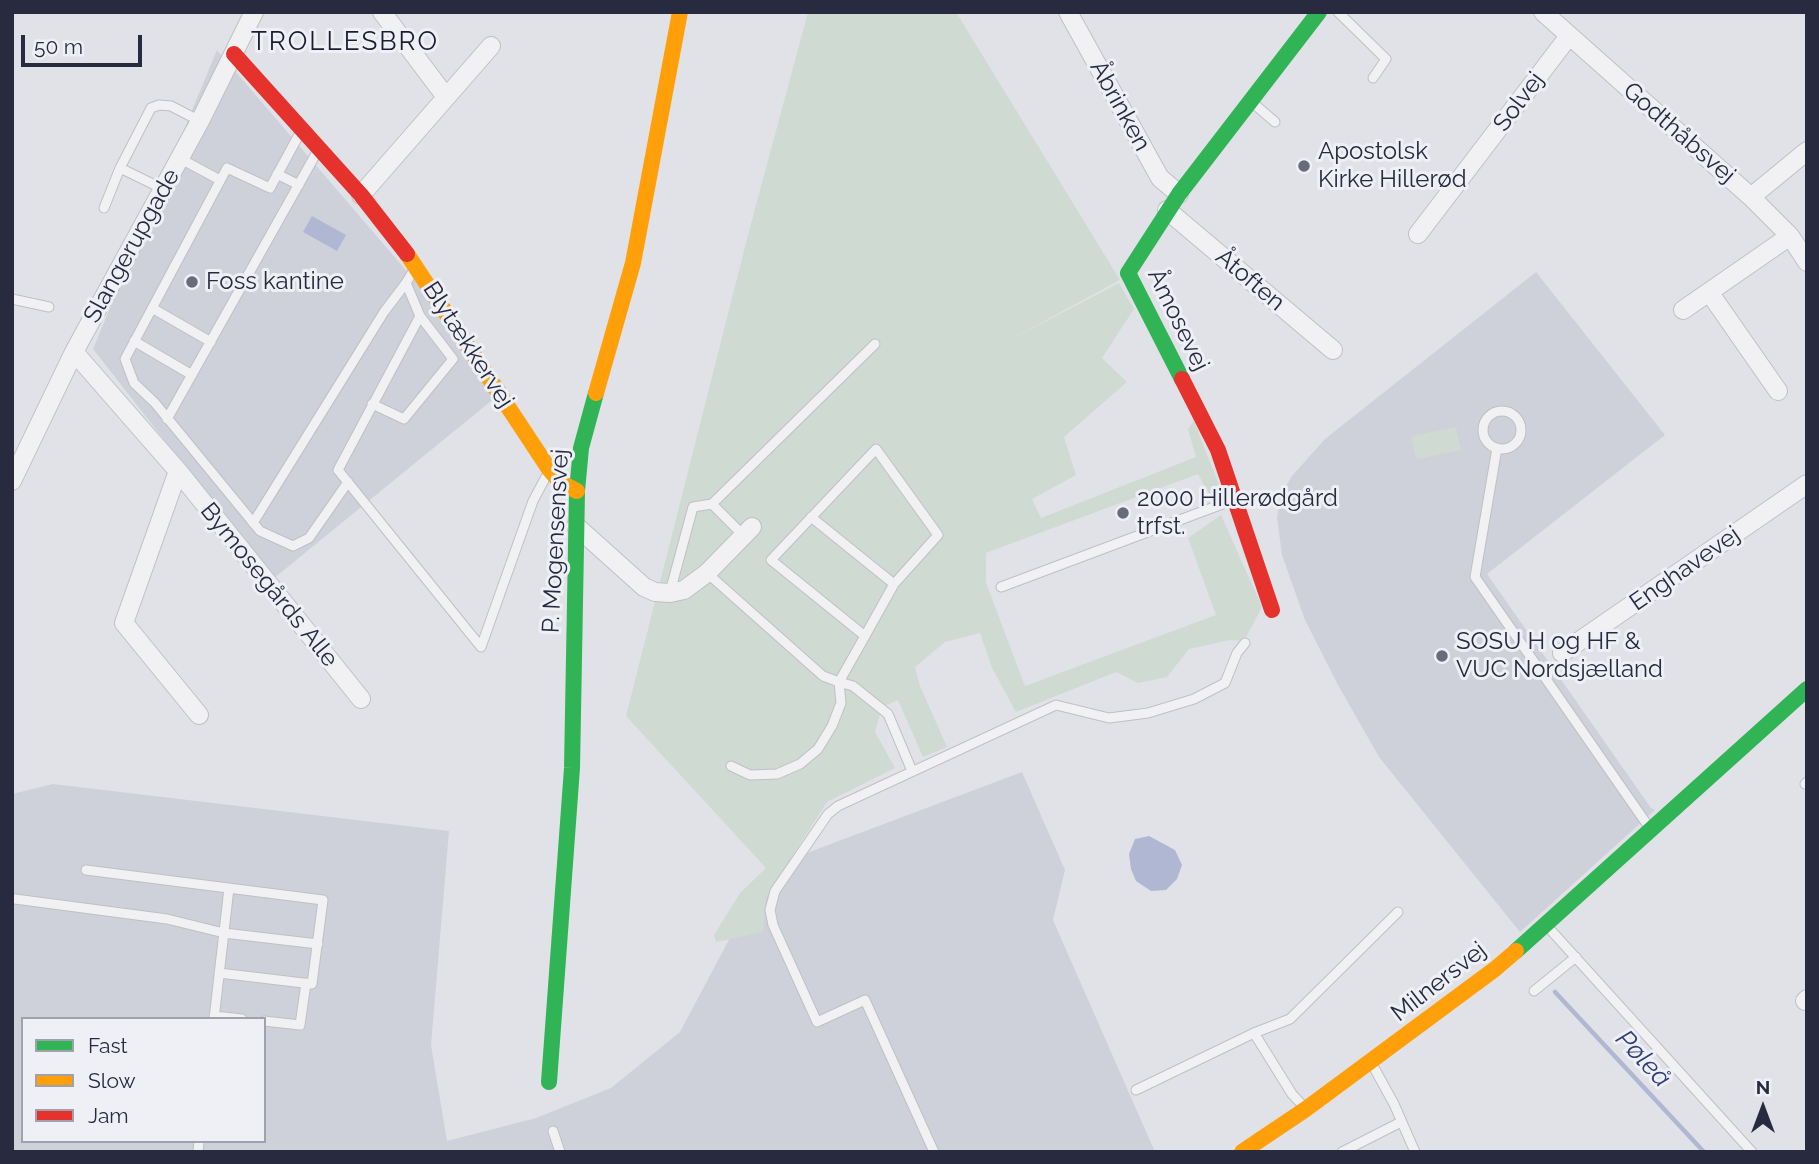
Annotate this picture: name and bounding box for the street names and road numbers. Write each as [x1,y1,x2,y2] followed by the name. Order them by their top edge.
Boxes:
[1083,56,1157,156] street label: Åbrinken
[1487,67,1551,137] street label: Solvej
[1617,76,1741,190] street label: Godthåbsvej
[78,164,186,328] street label: Slangerupgade
[1210,243,1290,317] street label: Åtoften
[1141,264,1215,376] street label: Åmosevej
[417,276,519,414] street label: Blytækkervej
[537,448,575,634] street label: P. Mogensensvej
[194,497,344,673] street label: Bymosegårds Alle
[1624,521,1746,617] street label: Enghavevej
[1386,936,1492,1028] street label: Milnersvej

